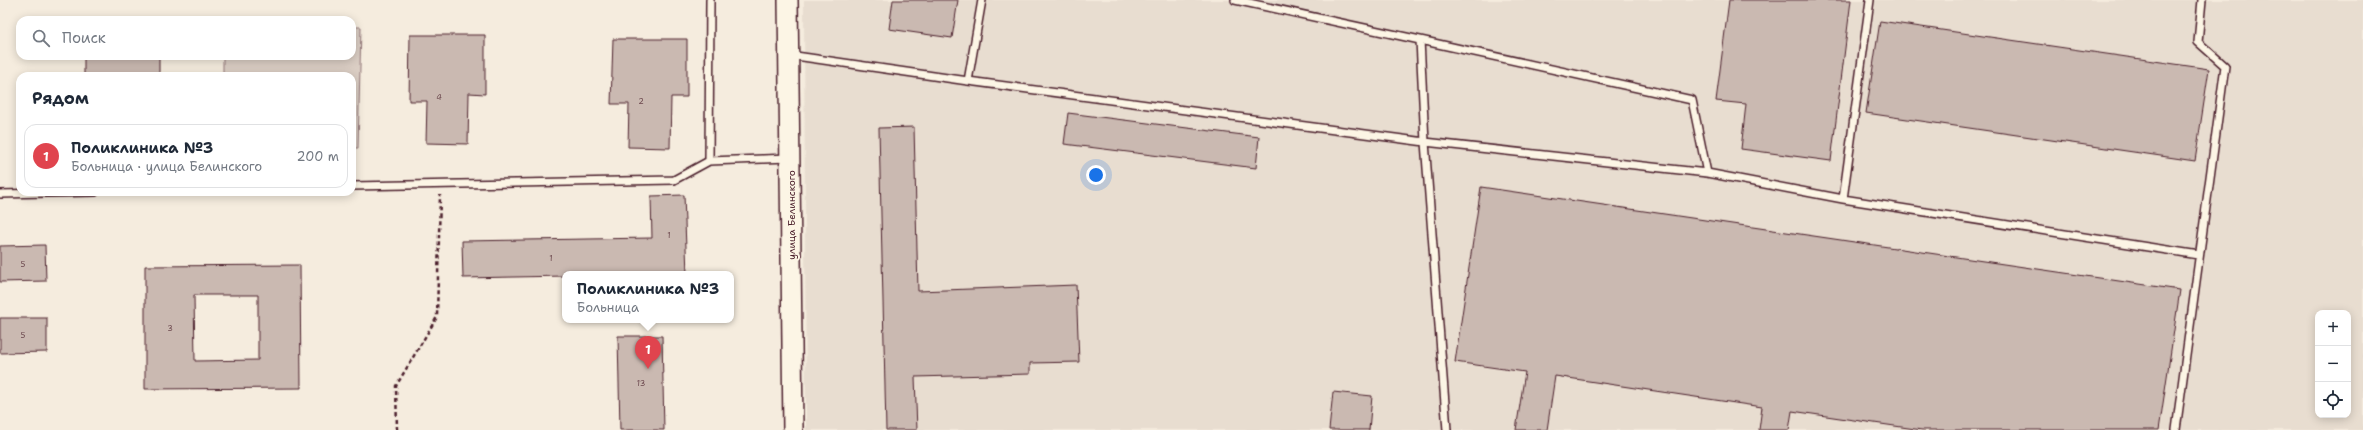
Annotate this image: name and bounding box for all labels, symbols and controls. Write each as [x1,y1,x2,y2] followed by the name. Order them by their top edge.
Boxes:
[16,16,356,60] search box
[30,27,52,49] icon: search
[62,28,106,48] text: Поиск
[32,87,89,109] text: Рядом
[436,92,442,103] house number: 4
[638,96,644,107] house number: 2
[71,138,213,158] text: Поликлиника №3
[43,148,49,165] text: 1
[297,148,339,165] text: 200 m
[71,158,262,175] text: Больница · улица Белинского
[1086,165,1106,185] your location
[785,170,798,260] street label: улица Белинского
[667,230,671,241] house number: 1
[549,253,553,264] house number: 1
[21,259,26,270] house number: 5
[562,271,734,323] popup
[577,279,719,299] text: Поликлиника №3
[577,299,639,316] text: Больница
[2315,310,2351,418] map controls
[2315,310,2351,346] button: +
[167,323,173,334] house number: 3
[21,330,26,341] house number: 5
[635,336,661,369] pin: 1
[2315,346,2351,382] button: −
[637,378,645,389] house number: 13
[2315,382,2351,418] button: locate

